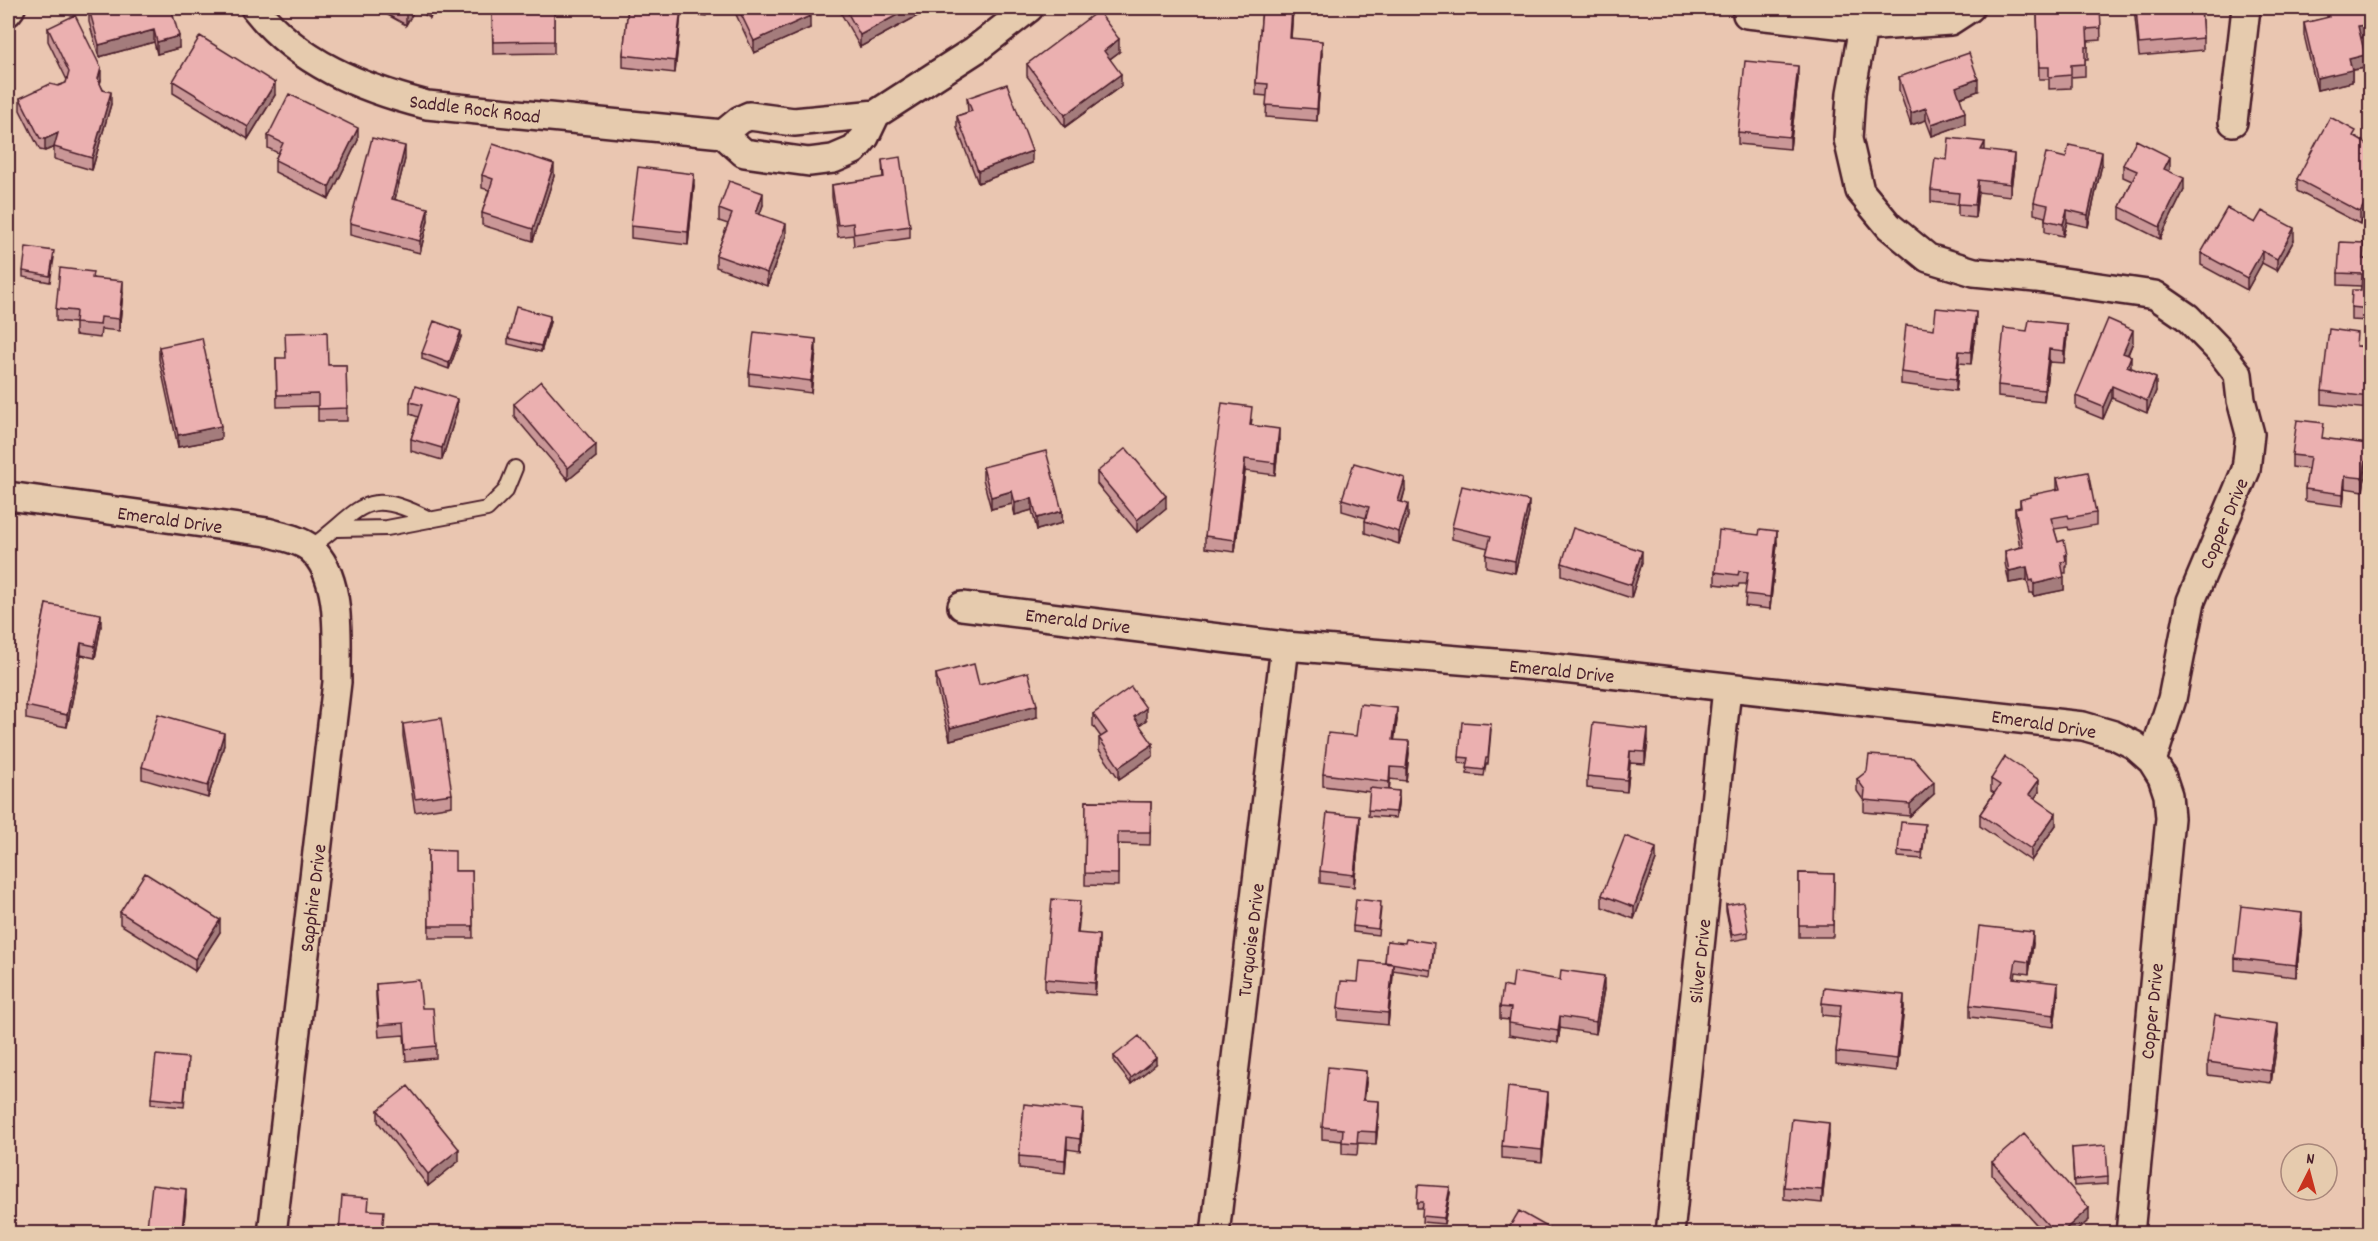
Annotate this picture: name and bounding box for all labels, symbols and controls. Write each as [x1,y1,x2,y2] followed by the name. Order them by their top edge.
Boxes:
[407,89,542,133] street label: Saddle Rock Road
[2194,474,2258,574] street label: Copper Drive
[115,501,224,543] street label: Emerald Drive
[1023,603,1132,643] street label: Emerald Drive
[1508,654,1616,692] street label: Emerald Drive
[1989,704,2098,748] street label: Emerald Drive
[294,842,336,954] street label: Sapphire Drive
[1232,882,1274,999] street label: Turquoise Drive
[1684,917,1720,1005] street label: Silver Drive
[2135,962,2173,1061] street label: Copper Drive
[2279,1142,2339,1202] north arrow
[2305,1148,2316,1171] text: N

